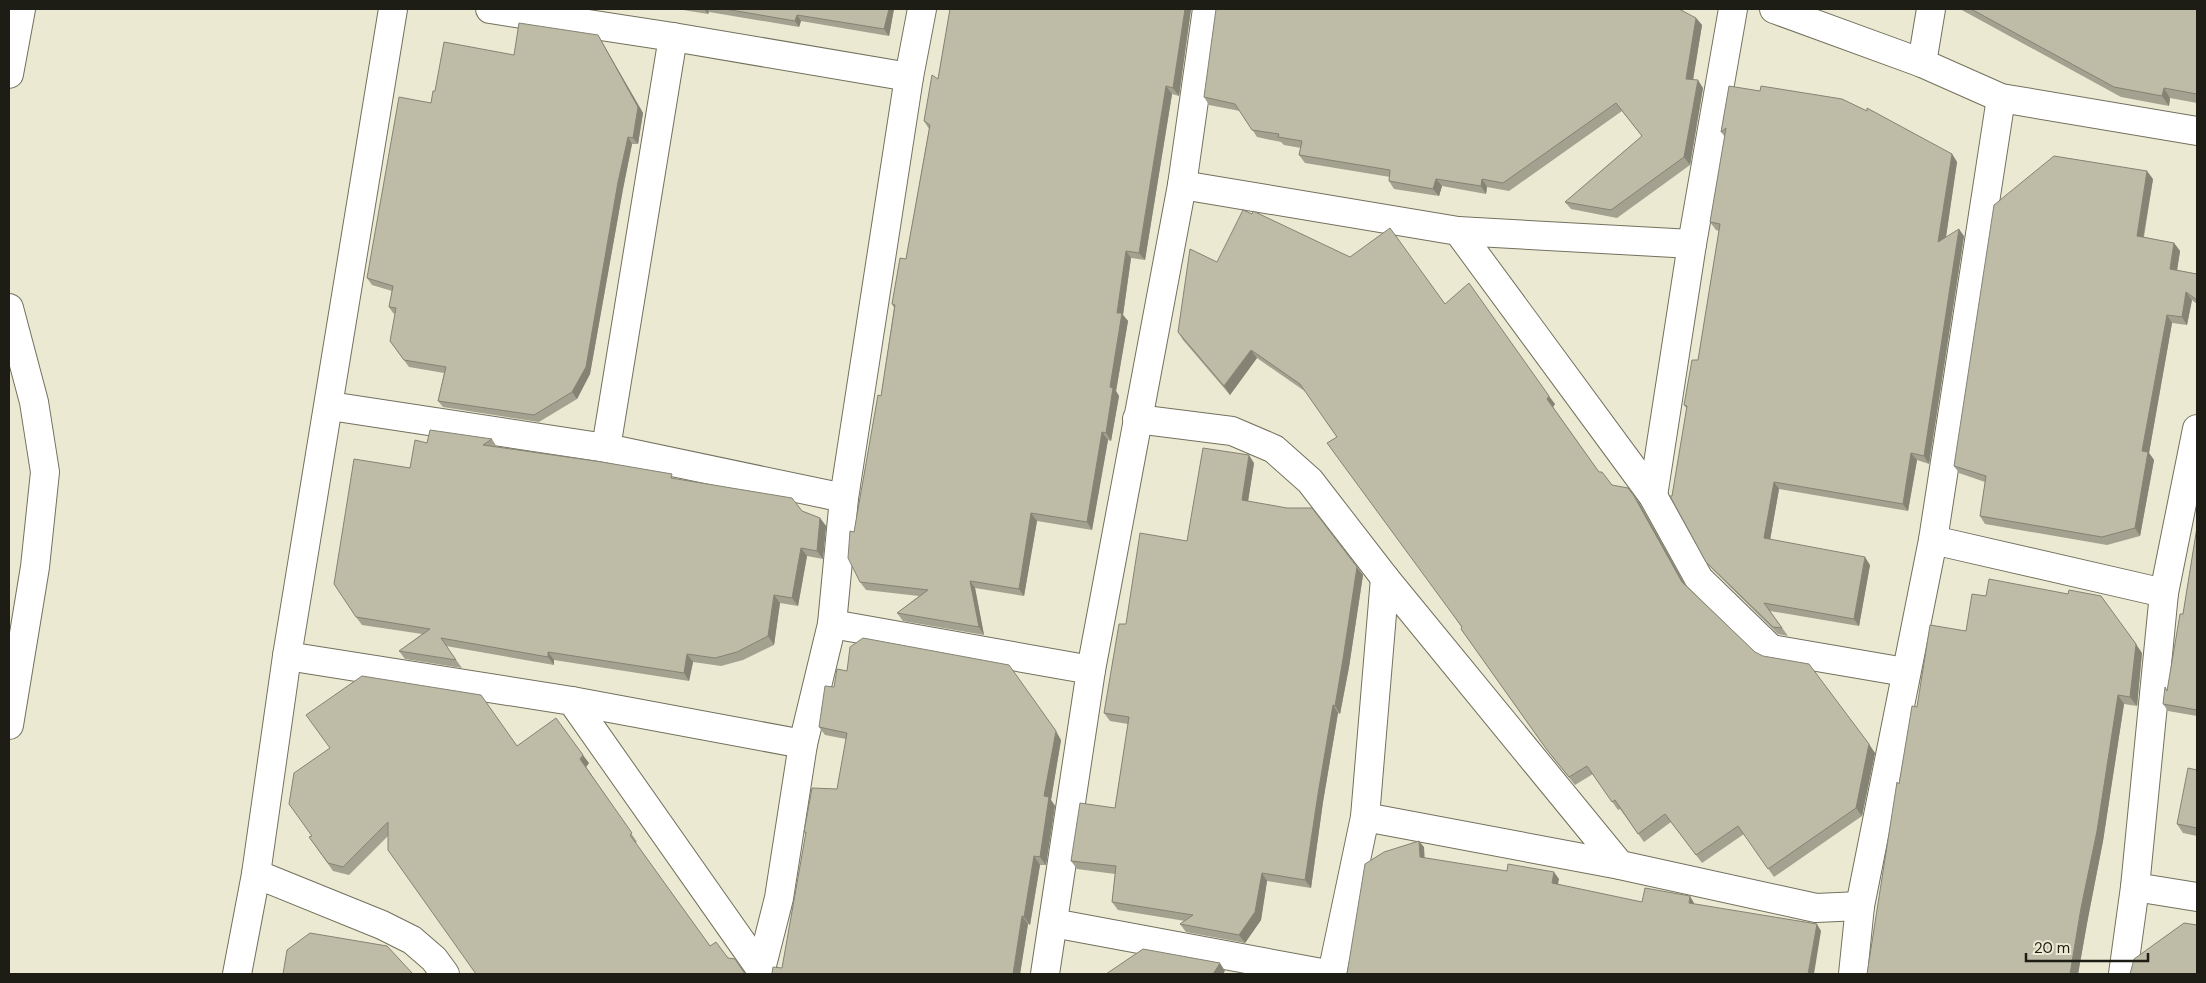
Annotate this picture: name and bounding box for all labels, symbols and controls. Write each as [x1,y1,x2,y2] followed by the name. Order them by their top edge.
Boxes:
[2026,930,2148,962] scale bar
[2034,938,2070,958] text: 20 m

